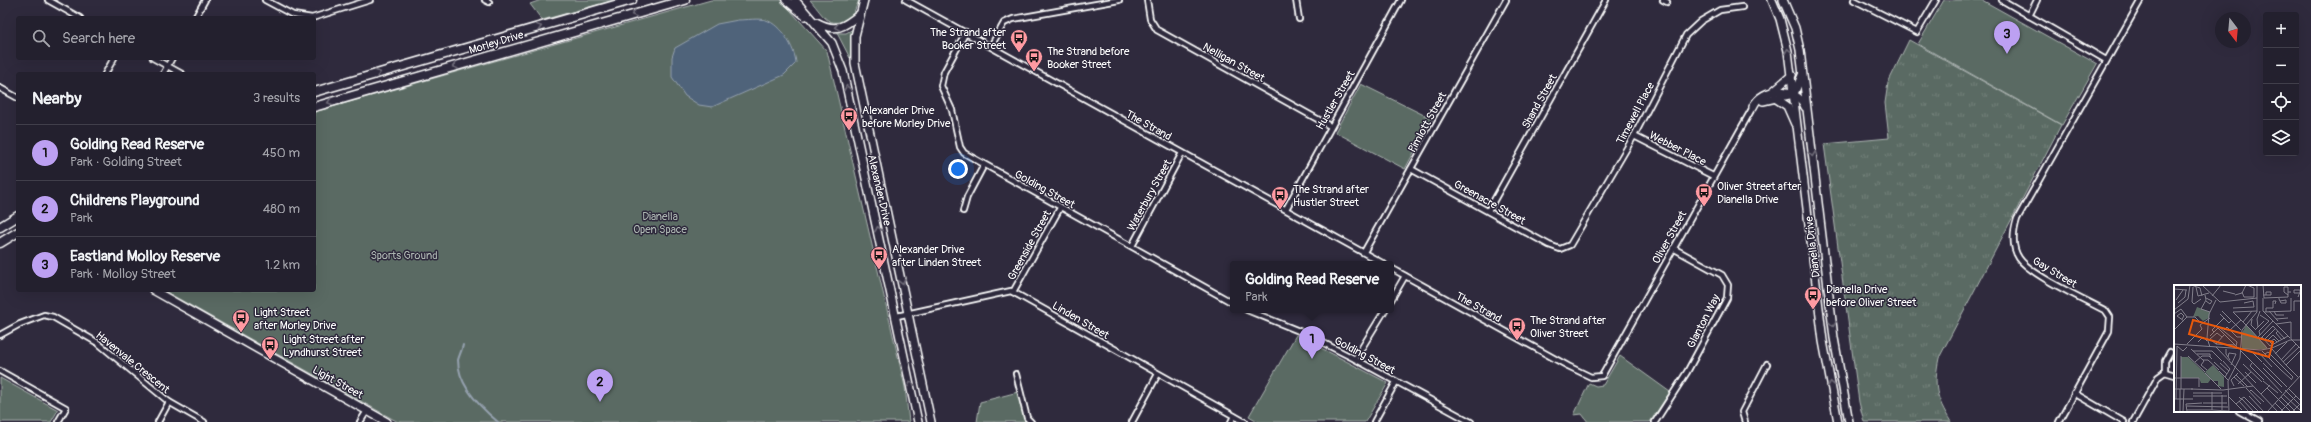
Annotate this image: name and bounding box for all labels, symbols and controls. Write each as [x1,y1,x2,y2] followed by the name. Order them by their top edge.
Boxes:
[631,9,638,18] one-way arrow
[2215,12,2251,48] north arrow
[2263,12,2299,156] map controls
[2263,12,2299,48] button: +
[16,16,316,60] search box
[1994,21,2020,54] pin: 3
[833,22,840,31] one-way arrow
[535,23,542,32] one-way arrow
[930,26,1007,52] place label: The Strand after Booker Street
[30,27,52,49] icon: search
[467,28,526,57] street label: Morley Drive
[1009,28,1029,53] bus stop icon: The Strand after Booker Street
[62,29,135,48] text: Search here
[1201,40,1267,85] street label: Nelligan Street
[1047,45,1130,71] place label: The Strand before Booker Street
[1024,47,1044,72] bus stop icon: The Strand before Booker Street
[1784,48,1793,54] one-way arrow
[2263,48,2299,84] button: −
[452,61,459,70] one-way arrow
[1313,68,1358,132] street label: Hustler Street
[375,69,382,78] one-way arrow
[1519,71,1560,131] street label: Shand Street
[1614,80,1657,146] street label: Timewell Place
[2263,84,2299,120] button: locate
[844,85,852,92] one-way arrow
[32,88,81,109] text: Nearby
[1405,89,1450,155] street label: Pimlott Street
[253,90,300,106] text: 3 results
[327,97,334,106] one-way arrow
[862,104,951,130] place label: Alexander Drive before Morley Drive
[839,106,859,131] bus stop icon: Alexander Drive before Morley Drive
[1124,108,1174,143] street label: The Strand
[2263,120,2299,156] button: layers
[1647,129,1709,169] street label: Webber Place
[70,135,204,154] text: Golding Read Reserve
[42,145,48,161] text: 1
[262,145,300,161] text: 450 m
[1808,151,1817,157] one-way arrow
[865,153,894,227] street label: Alexander Drive
[70,154,182,170] text: Park · Golding Street
[1124,157,1175,233] street label: Waterbury Street
[948,159,968,179] your location
[1012,167,1078,212] street label: Golding Street
[1452,177,1528,228] street label: Greenacre Street
[1717,180,1801,206] place label: Oliver Street after Dianella Drive
[1694,182,1714,207] bus stop icon: Oliver Street after Dianella Drive
[1293,183,1369,209] place label: The Strand after Hustler Street
[1270,185,1290,210] bus stop icon: The Strand after Hustler Street
[70,191,200,210] text: Childrens Playground
[41,201,49,217] text: 2
[263,201,300,217] text: 480 m
[1005,208,1054,282] street label: Greenside Street
[1650,208,1690,266] street label: Oliver Street
[70,210,93,226] text: Park
[633,210,687,236] park label: Dianella Open Space
[1802,215,1823,278] street label: Dianella Drive
[874,226,882,232] one-way arrow
[892,243,982,269] place label: Alexander Drive after Linden Street
[869,245,889,270] bus stop icon: Alexander Drive after Linden Street
[70,247,220,266] text: Eastland Molloy Reserve
[370,249,438,262] park label: Sports Ground
[2030,254,2080,291] street label: Gay Street
[41,257,49,273] text: 3
[265,257,300,273] text: 1.2 km
[1230,261,1394,313] popup
[70,266,176,282] text: Park · Molloy Street
[1245,270,1379,289] text: Golding Read Reserve
[898,279,906,285] one-way arrow
[1826,283,1917,309] place label: Dianella Drive before Oliver Street
[1803,285,1823,310] bus stop icon: Dianella Drive before Oliver Street
[2174,285,2301,412] inset map
[1245,289,1268,305] text: Park
[1454,290,1504,325] street label: The Strand
[1684,292,1723,350] street label: Glanton Way
[1050,299,1112,342] street label: Linden Street
[254,306,337,332] place label: Light Street after Morley Drive
[231,308,251,333] bus stop icon: Light Street after Morley Drive
[1530,314,1606,340] place label: The Strand after Oliver Street
[1507,316,1527,341] bus stop icon: The Strand after Oliver Street
[1828,321,1837,327] one-way arrow
[1299,326,1325,359] pin: 1
[93,329,173,396] street label: Havenvale Crescent
[283,333,364,359] place label: Light Street after Lyndhurst Street
[1332,334,1398,377] street label: Golding Street
[260,335,280,360] bus stop icon: Light Street after Lyndhurst Street
[310,363,366,402] street label: Light Street
[587,369,613,402] pin: 2
[908,380,916,387] one-way arrow
[1827,380,1835,387] one-way arrow

